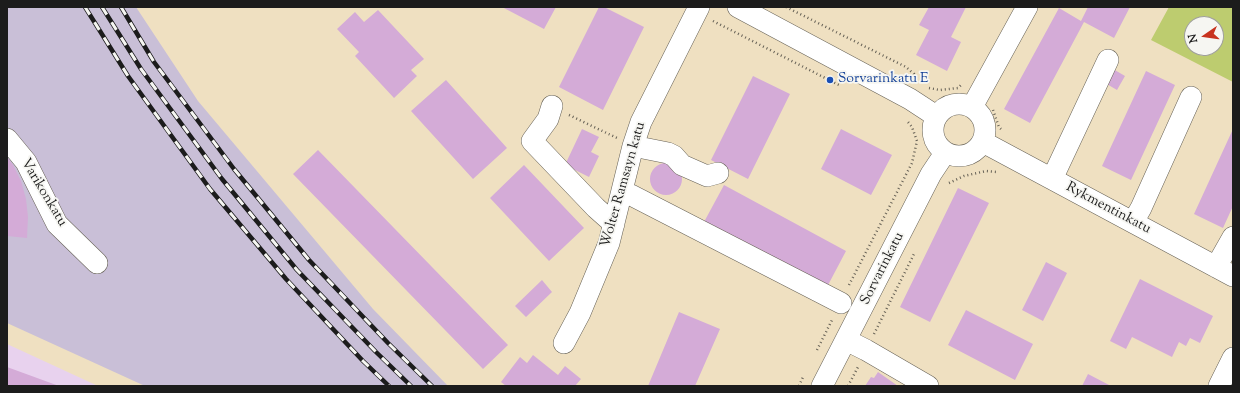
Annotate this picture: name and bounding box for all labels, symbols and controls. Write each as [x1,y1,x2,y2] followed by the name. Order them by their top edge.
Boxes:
[1184,16,1224,56] north arrow
[1184,32,1202,45] text: N
[838,72,929,88] place label: Sorvarinkatu E
[825,75,835,85] marker: Sorvarinkatu E
[598,120,650,250] street label: Wolter Ramsayn katu
[16,156,70,230] street label: Varikonkatu
[1063,180,1153,238] street label: Rykmentinkatu
[858,230,908,308] street label: Sorvarinkatu

